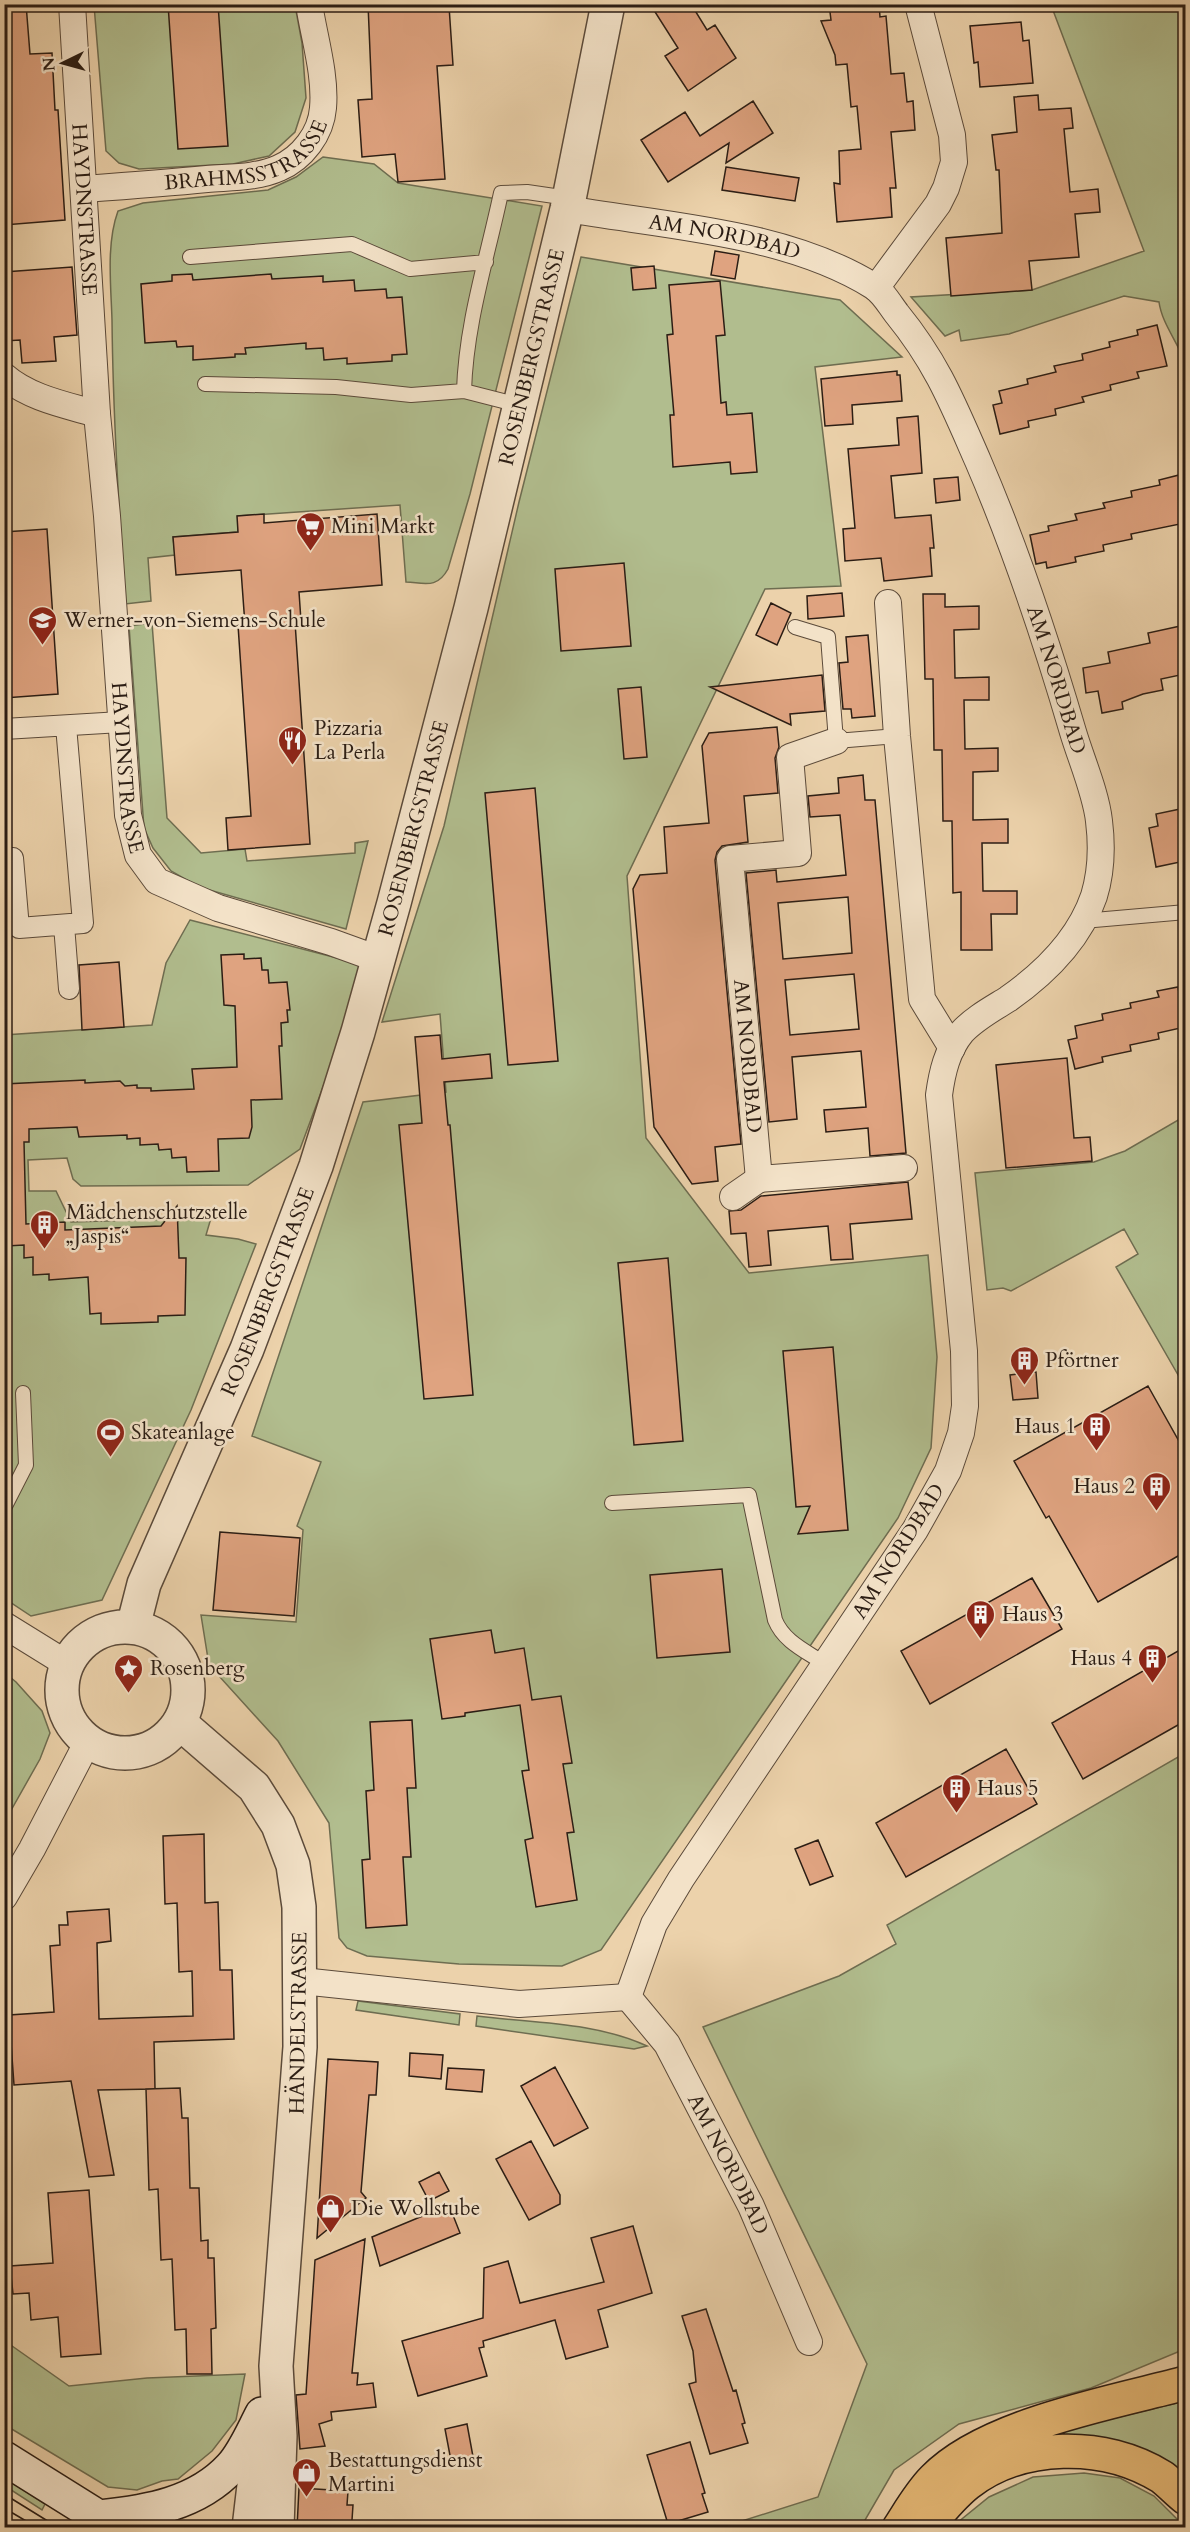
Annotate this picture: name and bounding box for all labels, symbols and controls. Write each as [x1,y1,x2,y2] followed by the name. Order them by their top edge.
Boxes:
[33,33,93,93] north arrow
[37,56,61,72] text: N
[163,116,335,198] street label: BRAHMSSTRASSE
[64,123,104,297] street label: HAYDNSTRASSE
[647,207,804,267] street label: AM NORDBAD
[492,246,572,468] street label: ROSENBERGSTRASSE
[294,510,326,552] supermarket icon: Mini Markt
[331,512,435,541] place label: Mini Markt
[1019,602,1093,758] street label: AM NORDBAD
[27,604,59,646] school or university icon: Werner-von-Siemens-Schule
[63,606,326,635] place label: Werner-von-Siemens-Schule
[104,681,151,857] street label: HAYDNSTRASSE
[314,714,385,767] place label: Pizzaria La Perla
[371,717,456,940] street label: ROSENBERGSTRASSE
[277,724,309,766] restaurant icon: Pizzaria La Perla
[726,978,769,1134] street label: AM NORDBAD
[214,1183,322,1401] street label: ROSENBERGSTRASSE
[66,1198,248,1251] place label: Mädchenschutzstelle „Jaspis“
[29,1208,61,1250] building icon: Mädchenschutzstelle „Jaspis“
[1008,1344,1040,1386] building icon: Pförtner
[1045,1346,1119,1375] place label: Pförtner
[1081,1410,1113,1452] building icon: Haus 1
[1014,1412,1076,1441] place label: Haus 1
[94,1416,126,1458] sports icon: Skateanlage
[131,1418,235,1447] place label: Skateanlage
[1140,1470,1172,1512] building icon: Haus 2
[1073,1472,1135,1501] place label: Haus 2
[845,1478,952,1624] street label: AM NORDBAD
[965,1598,997,1640] building icon: Haus 3
[1002,1600,1064,1629] place label: Haus 3
[1137,1642,1169,1684] building icon: Haus 4
[1070,1644,1132,1673] place label: Haus 4
[113,1652,145,1694] place icon: Rosenberg
[150,1654,245,1683] place label: Rosenberg
[940,1772,972,1814] building icon: Haus 5
[977,1774,1039,1803] place label: Haus 5
[282,1931,315,2115] street label: HÄNDELSTRASSE
[680,2089,776,2239] street label: AM NORDBAD
[314,2192,346,2234] shop icon: Die Wollstube
[351,2194,480,2223] place label: Die Wollstube
[328,2446,483,2499] place label: Bestattungsdienst Martini
[291,2456,323,2498] shop icon: Bestattungsdienst Martini

